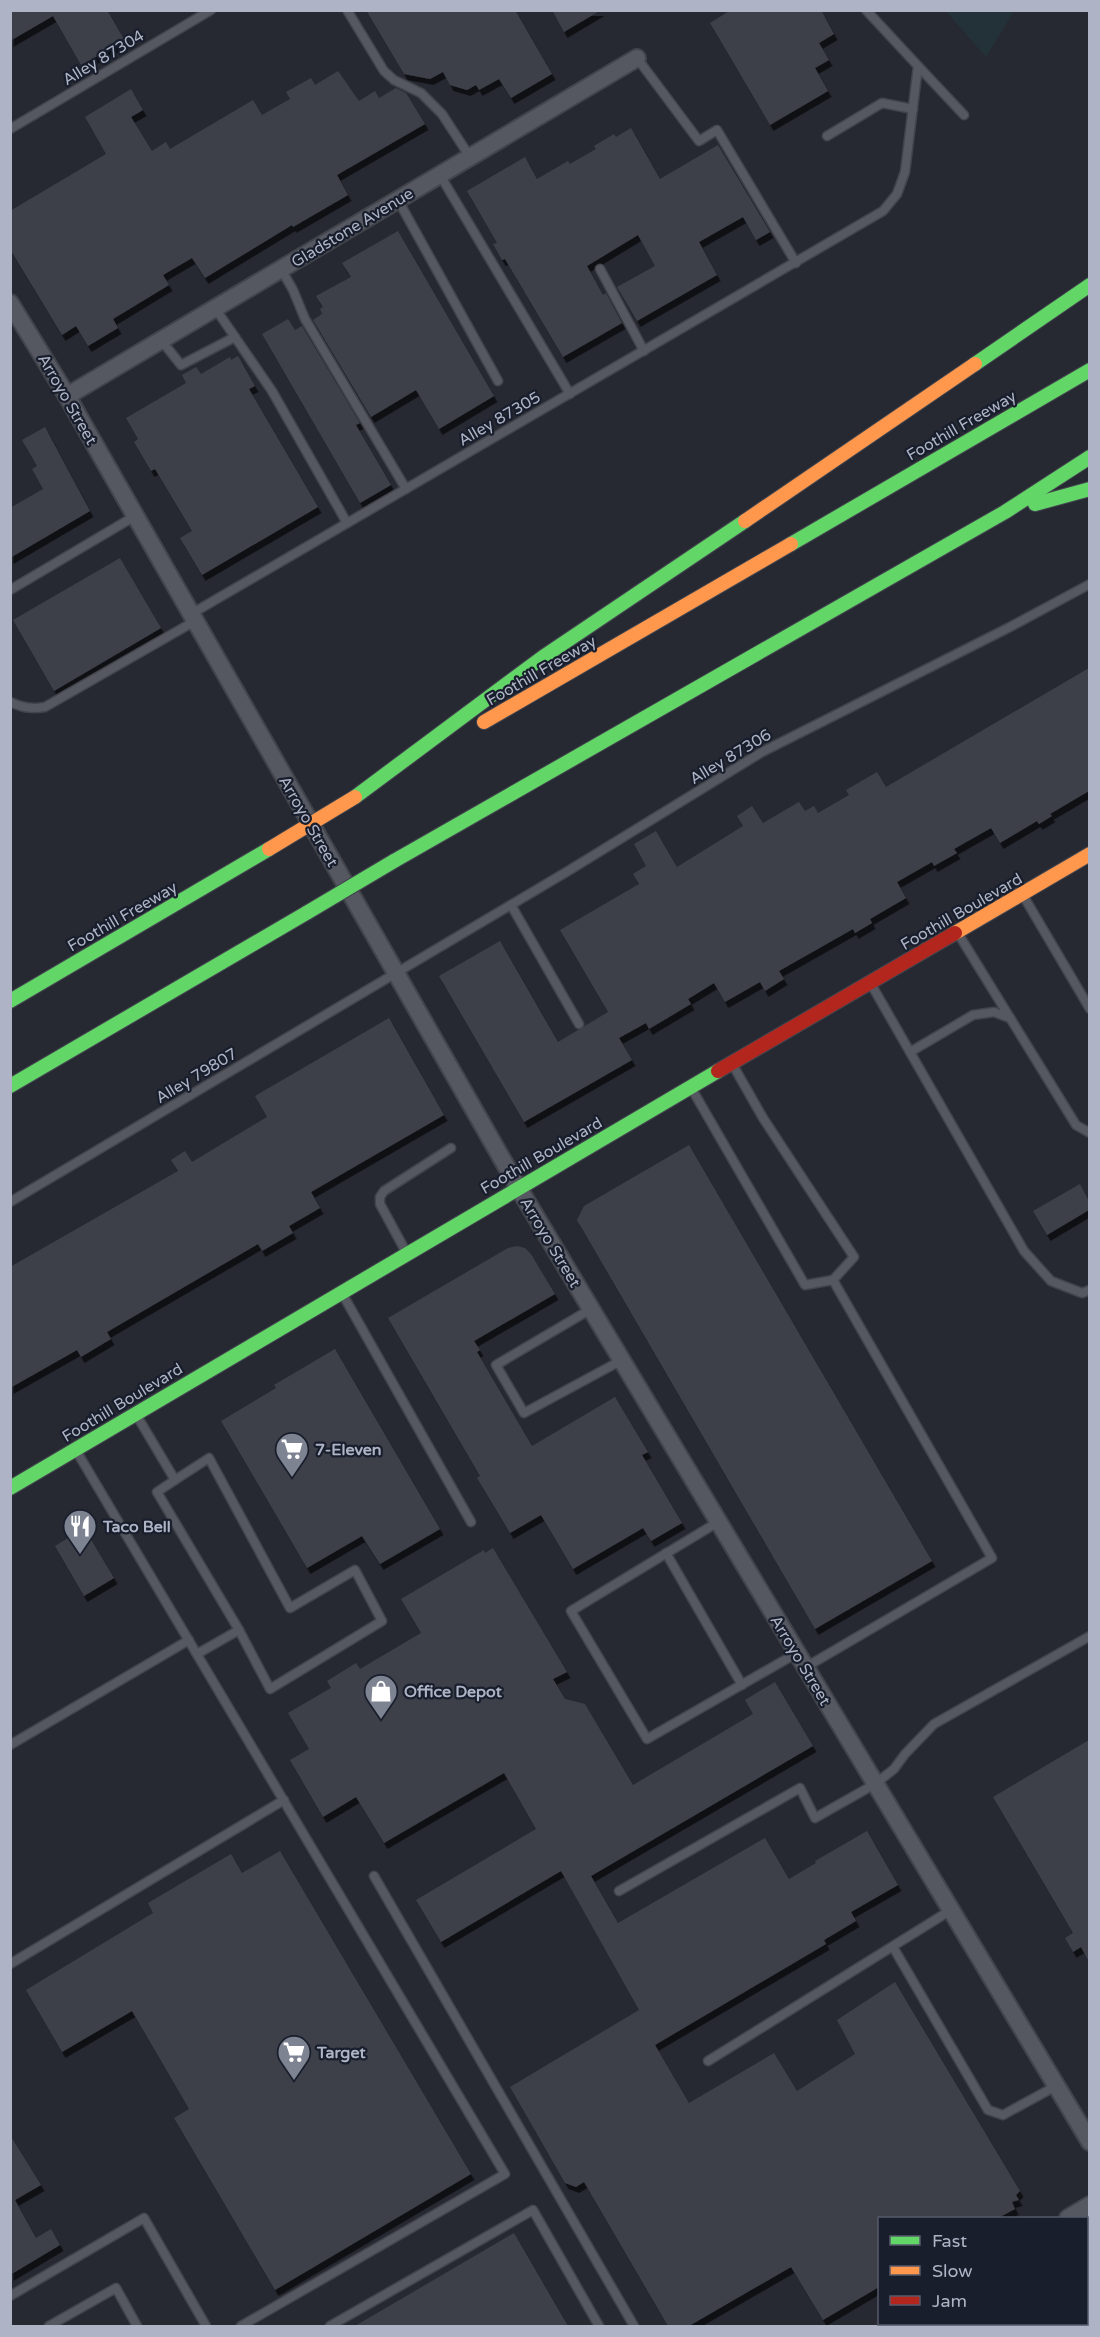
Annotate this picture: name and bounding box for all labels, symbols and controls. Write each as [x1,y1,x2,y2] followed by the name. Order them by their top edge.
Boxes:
[59,26,148,90] street label: Alley 87304
[288,184,417,272] street label: Gladstone Avenue
[33,351,101,448] street label: Arroyo Street
[903,386,1020,465] street label: Foothill Freeway
[455,387,544,450] street label: Alley 87305
[483,631,600,710] street label: Foothill Freeway
[686,725,775,789] street label: Alley 87306
[274,773,342,870] street label: Arroyo Street
[897,869,1026,955] street label: Foothill Boulevard
[64,877,181,956] street label: Foothill Freeway
[152,1044,241,1108] street label: Alley 79807
[477,1113,606,1199] street label: Foothill Boulevard
[515,1194,585,1291] street label: Arroyo Street
[59,1359,186,1447] street label: Foothill Boulevard
[274,1431,310,1478] supermarket icon: 7-Eleven
[315,1440,382,1460] place label: 7-Eleven
[62,1508,98,1555] restaurant icon: Taco Bell
[102,1517,171,1537] place label: Taco Bell
[765,1612,835,1709] street label: Arroyo Street
[363,1673,399,1720] shop icon: Office Depot
[404,1682,503,1702] place label: Office Depot
[276,2034,312,2081] supermarket icon: Target
[316,2043,366,2063] place label: Target
[878,2217,1088,2325] legend
[932,2230,967,2252] text: Fast
[932,2260,973,2282] text: Slow
[932,2290,967,2312] text: Jam

